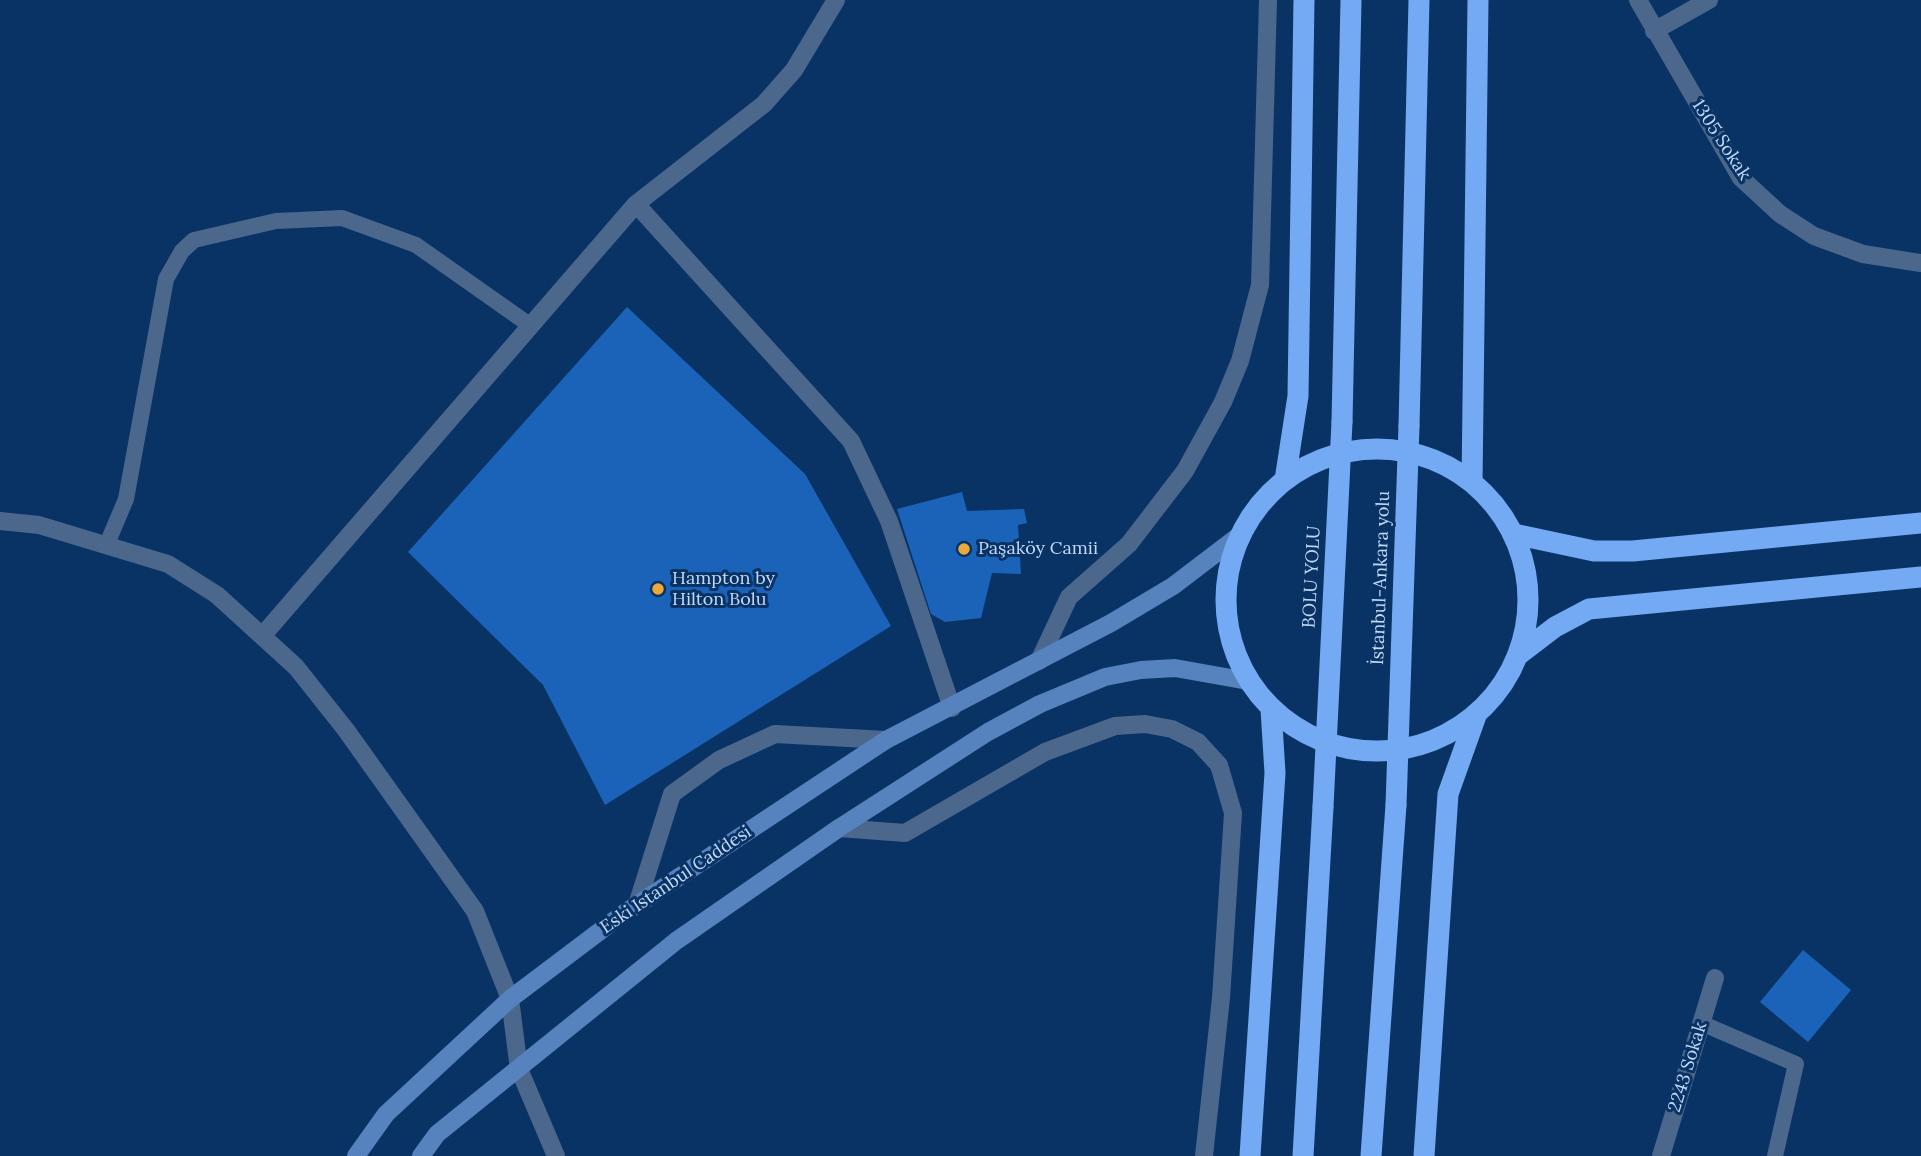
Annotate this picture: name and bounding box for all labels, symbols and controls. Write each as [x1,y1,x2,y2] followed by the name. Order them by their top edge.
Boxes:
[1687,96,1755,184] street label: 1305 Sokak
[1367,491,1395,665] street label: İstanbul-Ankara yolu
[1299,525,1325,629] street label: BOLU YOLU
[978,538,1098,560] place label: Paşaköy Camii
[956,541,972,557] marker: Paşaköy Camii
[672,568,775,610] place label: Hampton by Hilton Bolu
[650,581,666,597] marker: Hampton by Hilton Bolu
[596,821,756,939] street label: Eski Istanbul Caddesi
[1664,1019,1712,1115] street label: 2243 Sokak

